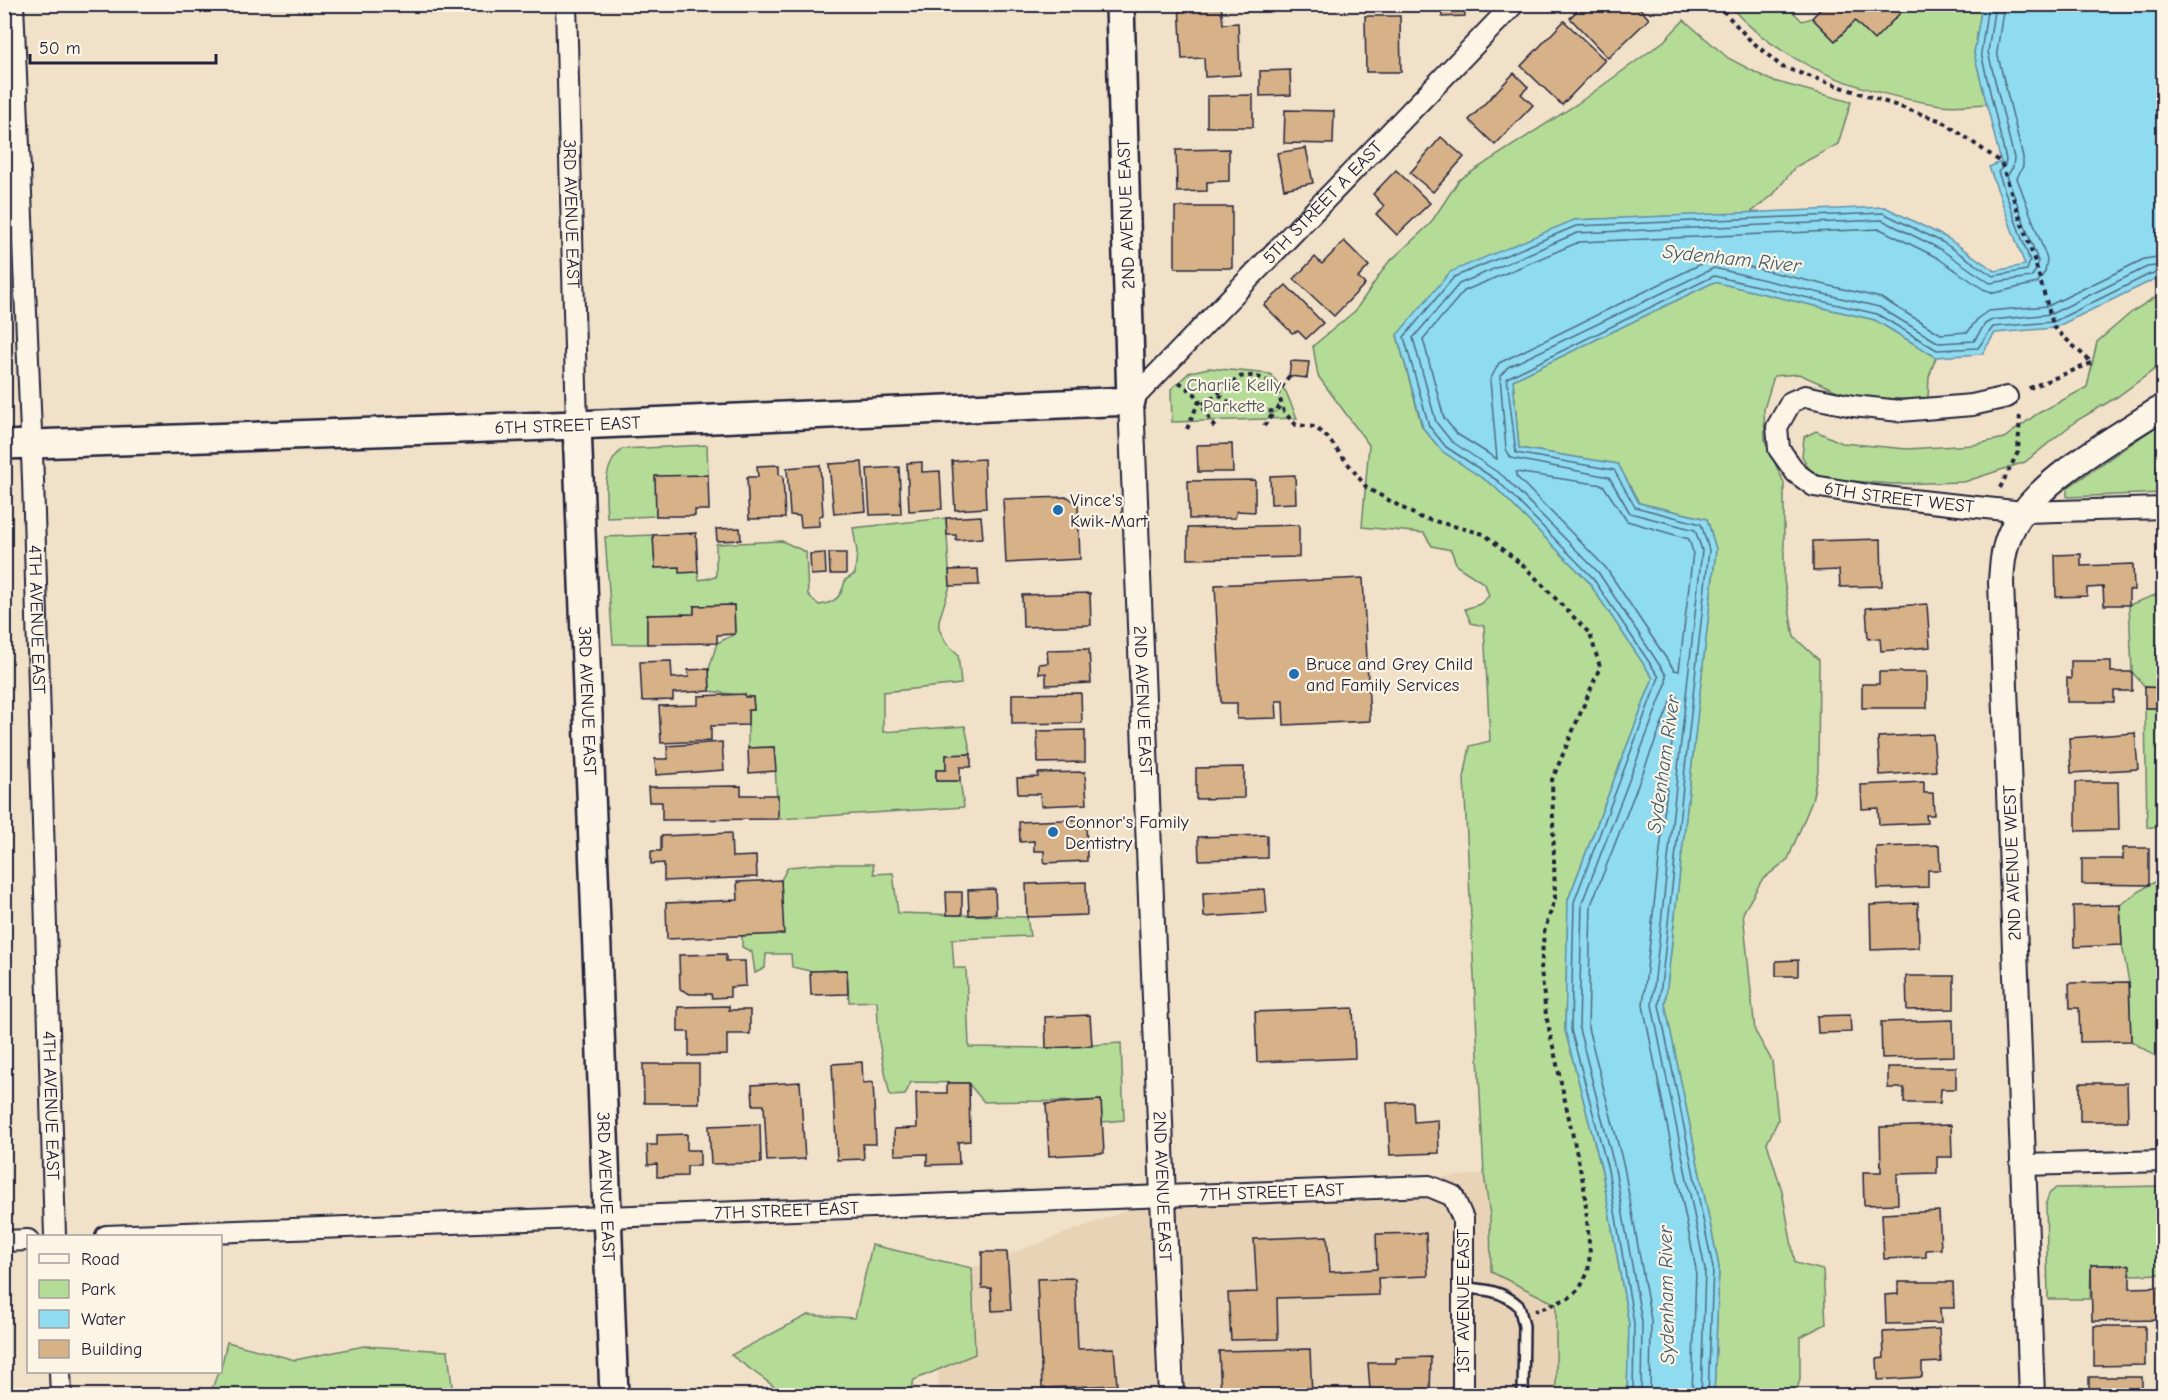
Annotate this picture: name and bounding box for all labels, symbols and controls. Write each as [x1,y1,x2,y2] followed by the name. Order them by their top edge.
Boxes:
[30,27,216,65] scale bar
[39,38,81,59] text: 50 m
[1259,136,1387,269] street label: 5TH STREET A EAST
[1113,138,1140,290] street label: 2ND AVENUE EAST
[559,139,583,289] street label: 3RD AVENUE EAST
[1662,240,1803,277] water label: Sydenham River
[1186,375,1283,417] park label: Charlie Kelly Parkette
[494,412,642,439] street label: 6TH STREET EAST
[1822,478,1976,518] street label: 6TH STREET WEST
[1070,490,1148,532] place label: Vince's Kwik-Mart
[1051,503,1065,517] marker: Vince's Kwik-Mart
[24,545,49,695] street label: 4TH AVENUE EAST
[1129,625,1156,777] street label: 2ND AVENUE EAST
[574,626,600,776] street label: 3RD AVENUE EAST
[1306,654,1473,696] place label: Bruce and Grey Child and Family Services
[1287,667,1301,681] marker: Bruce and Grey Child and Family Services
[1642,693,1685,834] water label: Sydenham River
[1999,784,2026,941] street label: 2ND AVENUE WEST
[1065,812,1190,854] place label: Connor's Family Dentistry
[1046,825,1060,839] marker: Connor's Family Dentistry
[38,1030,63,1181] street label: 4TH AVENUE EAST
[592,1111,619,1262] street label: 3RD AVENUE EAST
[1149,1111,1176,1263] street label: 2ND AVENUE EAST
[1199,1179,1346,1206] street label: 7TH STREET EAST
[714,1198,860,1224] street label: 7TH STREET EAST
[1654,1224,1679,1365] water label: Sydenham River
[1453,1228,1474,1373] street label: 1ST AVENUE EAST
[27,1235,222,1373] legend
[81,1249,120,1270] text: Road
[81,1279,116,1300] text: Park
[81,1309,126,1330] text: Water
[81,1339,143,1360] text: Building

